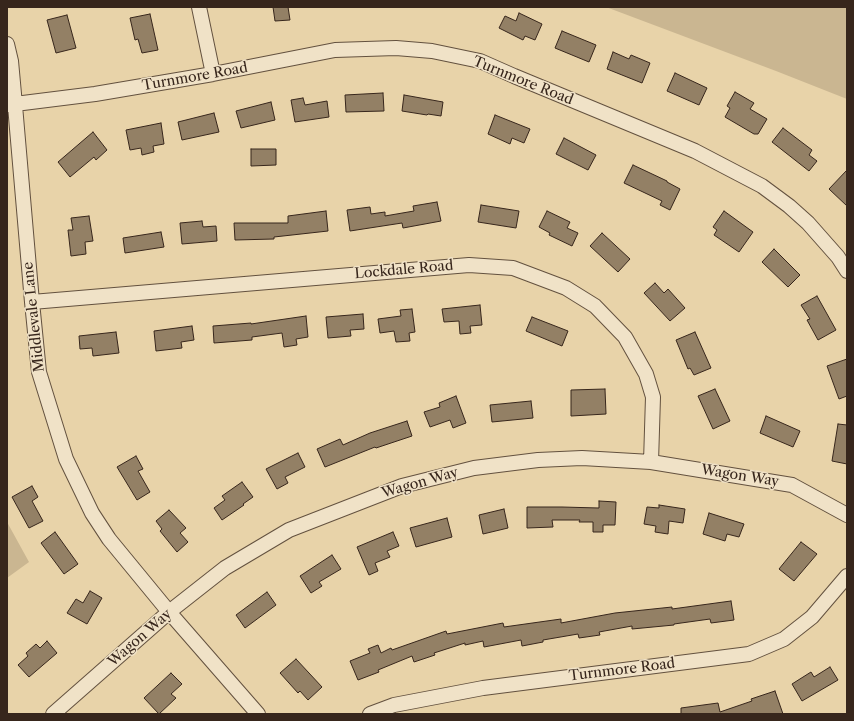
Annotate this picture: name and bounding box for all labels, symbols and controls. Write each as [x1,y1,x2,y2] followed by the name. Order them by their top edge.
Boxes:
[470,53,576,109] street label: Turnmore Road
[141,59,249,95] street label: Turnmore Road
[354,257,454,283] street label: Lockdale Road
[20,261,48,373] street label: Middlevale Lane
[700,462,780,490] street label: Wagon Way
[380,464,460,502] street label: Wagon Way
[105,606,175,670] street label: Wagon Way
[568,655,676,685] street label: Turnmore Road

